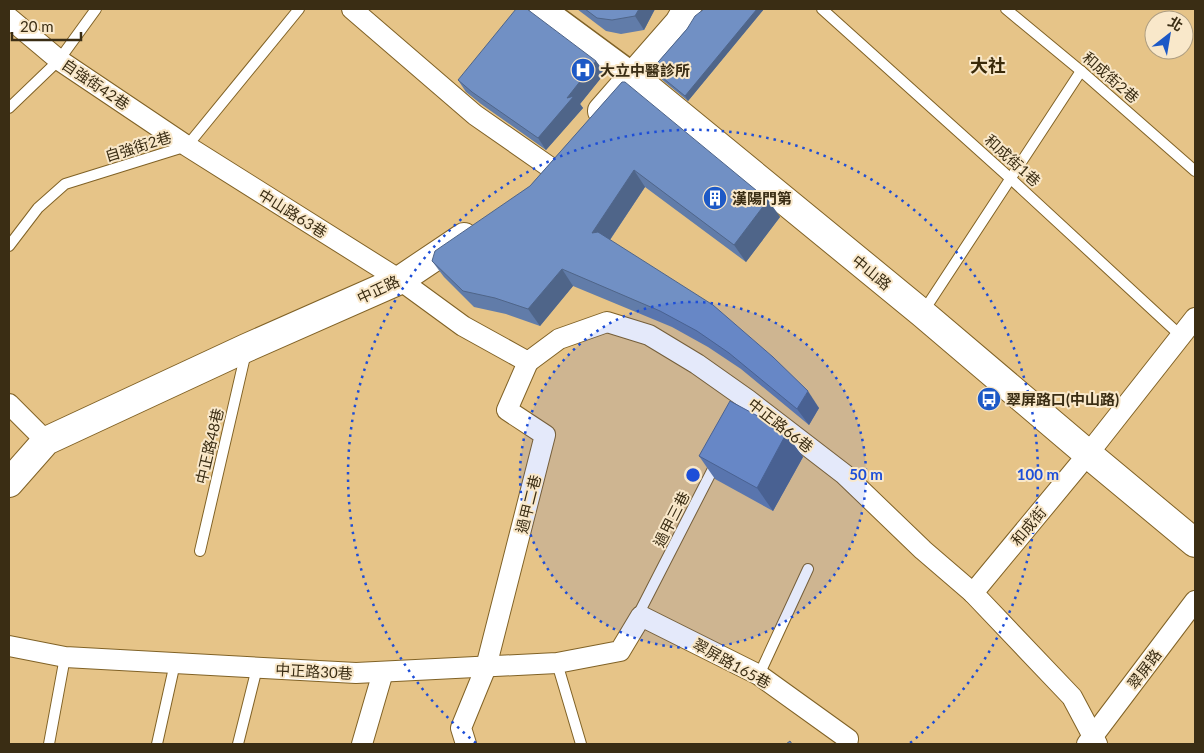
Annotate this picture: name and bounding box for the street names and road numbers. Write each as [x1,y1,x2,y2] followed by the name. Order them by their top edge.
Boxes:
[1079,48,1143,106] street label: 和成街2巷
[59,55,133,113] street label: 自強街42巷
[103,127,173,165] street label: 自強街2巷
[981,130,1045,190] street label: 和成街1巷
[255,185,331,241] street label: 中山路63巷
[849,251,895,293] street label: 中山路
[354,271,402,307] street label: 中正路
[745,394,817,456] street label: 中正路66巷
[192,406,226,486] street label: 中正路48巷
[512,473,544,535] street label: 過甲二巷
[649,488,693,550] street label: 過甲三巷
[1007,503,1049,549] street label: 和成街
[690,634,774,692] street label: 翠屏路165巷
[1123,646,1165,692] street label: 翠屏路
[275,660,353,682] street label: 中正路30巷

